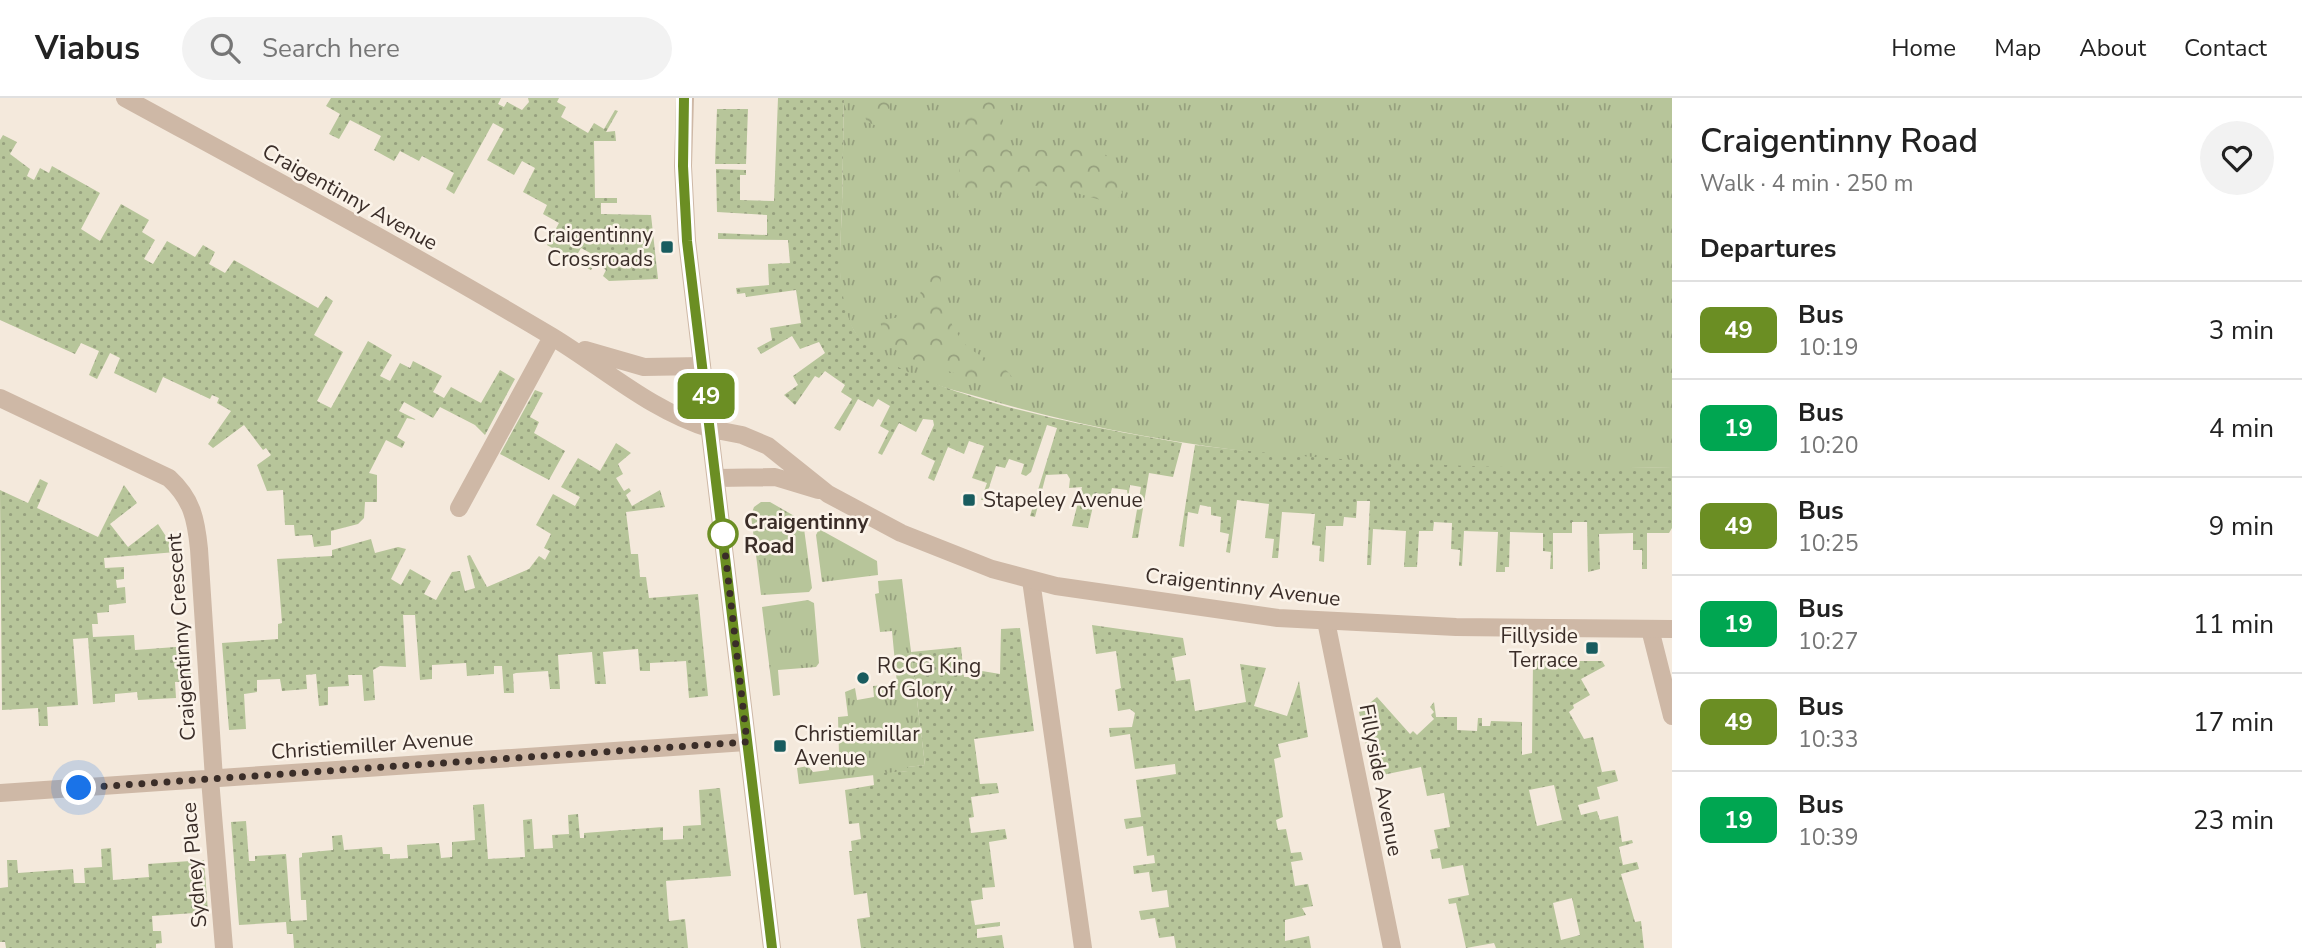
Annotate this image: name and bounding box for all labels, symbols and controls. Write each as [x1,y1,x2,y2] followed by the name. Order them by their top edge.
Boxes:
[182,17,672,80] search box
[35,26,140,71] text: Viabus
[206,29,244,67] icon: search
[262,31,400,66] text: Search here
[1891,32,1956,64] text: Home
[1994,32,2041,64] text: Map
[2079,32,2146,64] text: About
[2184,32,2267,64] text: Contact
[1700,119,1978,164] text: Craigentinny Road
[2200,121,2274,195] button: heart
[257,137,443,257] street label: Craigentinny Avenue
[1700,168,1913,199] text: Walk · 4 min · 250 m
[533,221,653,273] place label: Craigentinny Crossroads
[1700,231,1836,266] text: Departures
[659,239,675,255] marker: Craigentinny Crossroads
[1798,297,1844,332] text: Bus
[2209,313,2274,348] text: 3 min
[1724,314,1753,346] text: 49
[1798,332,1858,363] text: 10:19
[674,373,738,419] line badge: 49
[692,380,720,412] text: 49
[1798,395,1844,430] text: Bus
[2209,411,2274,446] text: 4 min
[1724,412,1753,444] text: 19
[1798,430,1858,461] text: 10:20
[983,486,1143,514] place label: Stapeley Avenue
[961,492,977,508] marker: Stapeley Avenue
[1798,493,1844,528] text: Bus
[744,508,869,560] place label: Craigentinny Road
[2209,509,2274,544] text: 9 min
[1724,510,1753,542] text: 49
[708,519,738,549] marker: Craigentinny Road
[1798,528,1858,559] text: 10:25
[160,532,202,742] street label: Craigentinny Crescent
[1144,561,1342,613] street label: Craigentinny Avenue
[1798,591,1844,626] text: Bus
[2193,607,2274,642] text: 11 min
[1724,608,1753,640] text: 19
[1500,622,1578,674] place label: Fillyside Terrace
[1798,626,1858,657] text: 10:27
[1584,640,1600,656] marker: Fillyside Terrace
[877,652,981,704] place label: RCCG King of Glory
[855,670,871,686] marker: RCCG King of Glory
[1798,689,1844,724] text: Bus
[1353,702,1409,858] street label: Fillyside Avenue
[2193,705,2274,740] text: 17 min
[1724,706,1753,738] text: 49
[794,720,920,772] place label: Christiemillar Avenue
[270,724,474,766] street label: Christiemiller Avenue
[1798,724,1858,755] text: 10:33
[772,738,788,754] marker: Christiemillar Avenue
[61,770,96,805] your location
[1798,787,1844,822] text: Bus
[175,801,213,929] street label: Sydney Place
[2193,803,2274,838] text: 23 min
[1724,804,1753,836] text: 19
[1798,822,1858,853] text: 10:39

